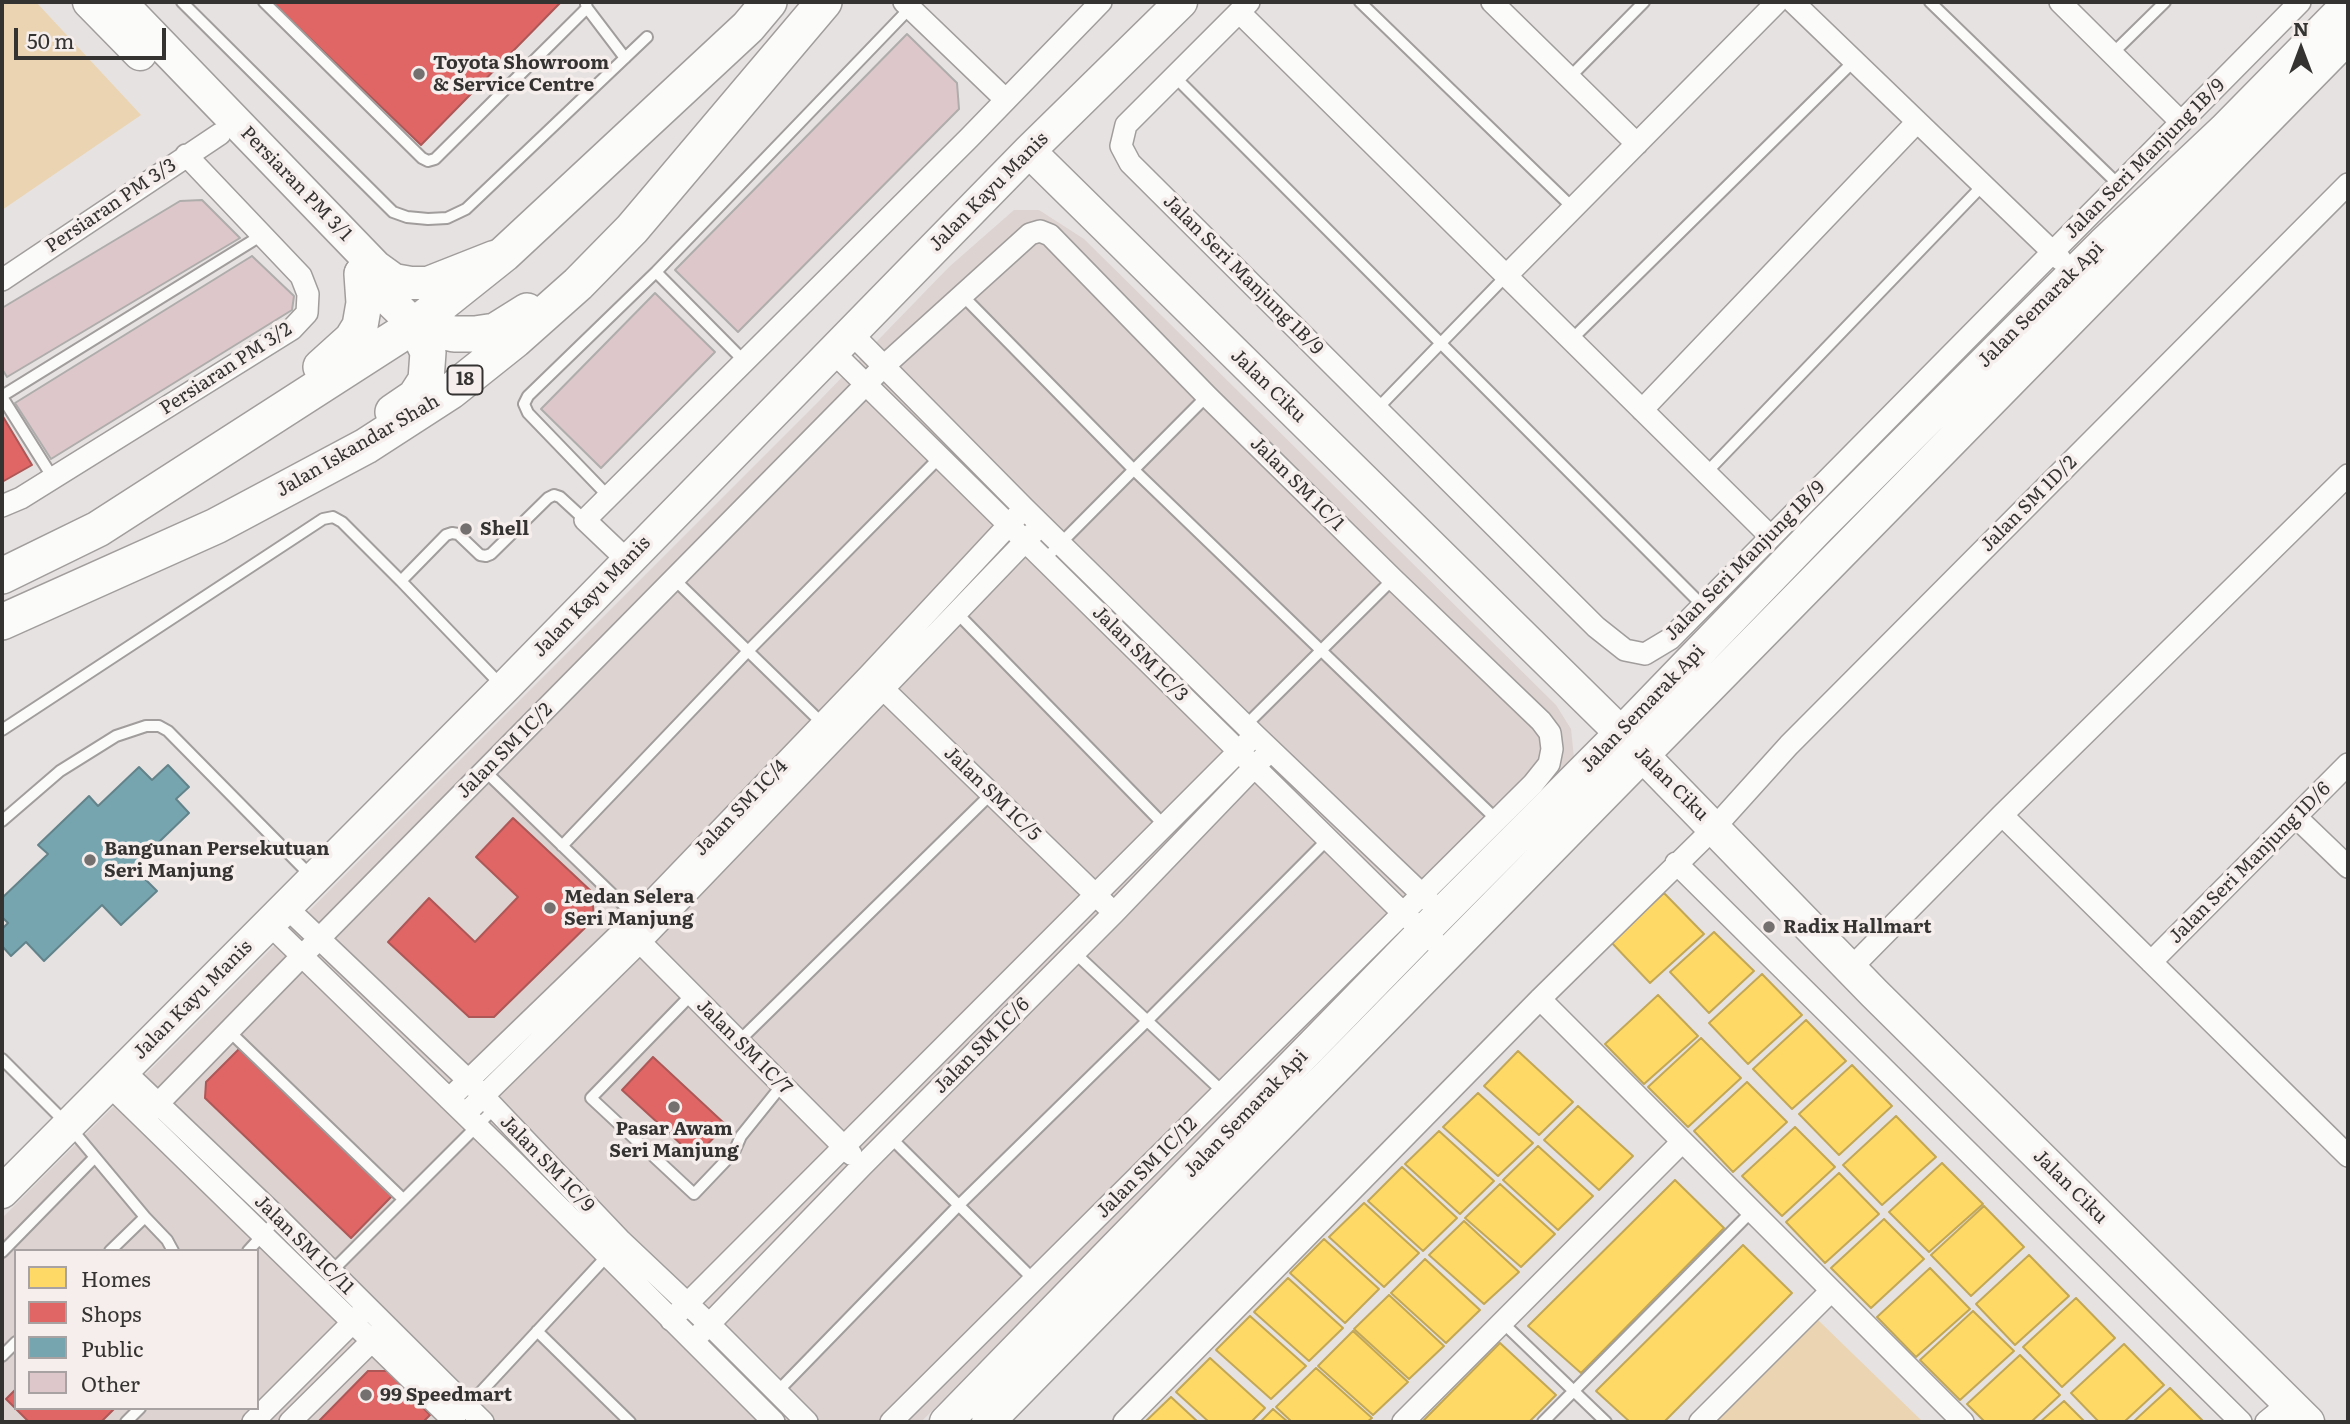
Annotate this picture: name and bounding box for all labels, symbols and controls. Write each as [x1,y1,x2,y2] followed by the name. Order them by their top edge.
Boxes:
[18,14,170,58] scale bar
[2266,14,2336,84] north arrow
[2293,14,2309,42] text: N
[27,24,74,55] text: 50 m
[433,52,609,96] place label: Toyota Showroom & Service Centre
[411,66,427,82] marker: Toyota Showroom & Service Centre
[2060,74,2230,244] street label: Jalan Seri Manjung 1B/9
[236,122,356,246] street label: Persiaran PM 3/1
[925,128,1053,256] street label: Jalan Kayu Manis
[41,154,181,258] street label: Persiaran PM 3/3
[1158,190,1328,360] street label: Jalan Seri Manjung 1B/9
[1973,237,2109,373] street label: Jalan Semarak Api
[156,318,296,420] street label: Persiaran PM 3/2
[1226,344,1310,428] street label: Jalan Ciku
[448,366,482,394] road number: 18
[272,390,444,502] street label: Jalan Iskandar Shah
[1245,432,1349,536] street label: Jalan SM 1C/1
[1976,451,2082,557] street label: Jalan SM 1D/2
[1660,476,1830,646] street label: Jalan Seri Manjung 1B/9
[480,518,529,540] place label: Shell
[458,521,474,537] marker: Shell
[529,532,655,662] street label: Jalan Kayu Manis
[1087,601,1193,707] street label: Jalan SM 1C/3
[1576,640,1710,778] street label: Jalan Semarak Api
[453,699,557,803] street label: Jalan SM 1C/2
[939,742,1045,846] street label: Jalan SM 1C/5
[1629,742,1713,826] street label: Jalan Ciku
[690,755,792,861] street label: Jalan SM 1C/4
[2164,777,2336,949] street label: Jalan Seri Manjung 1D/6
[104,838,329,882] place label: Bangunan Persekutuan Seri Manjung
[82,852,98,868] marker: Bangunan Persekutuan Seri Manjung
[564,886,694,930] place label: Medan Selera Seri Manjung
[542,900,558,916] marker: Medan Selera Seri Manjung
[1783,916,1932,938] place label: Radix Hallmart
[1761,919,1777,935] marker: Radix Hallmart
[129,936,257,1064] street label: Jalan Kayu Manis
[929,993,1035,1099] street label: Jalan SM 1C/6
[692,995,796,1099] street label: Jalan SM 1C/7
[1179,1045,1313,1183] street label: Jalan Semarak Api
[666,1099,682,1115] marker: Pasar Awam Seri Manjung
[495,1111,599,1217] street label: Jalan SM 1C/9
[1092,1113,1202,1223] street label: Jalan SM 1C/12
[609,1118,739,1162] place label: Pasar Awam Seri Manjung
[2028,1145,2112,1229] street label: Jalan Ciku
[249,1190,359,1300] street label: Jalan SM 1C/11
[14,1249,259,1410] legend
[81,1262,151,1293] text: Homes
[81,1297,142,1328] text: Shops
[81,1332,143,1363] text: Public
[81,1367,140,1398] text: Other
[380,1384,512,1406] place label: 99 Speedmart
[358,1387,374,1403] marker: 99 Speedmart

